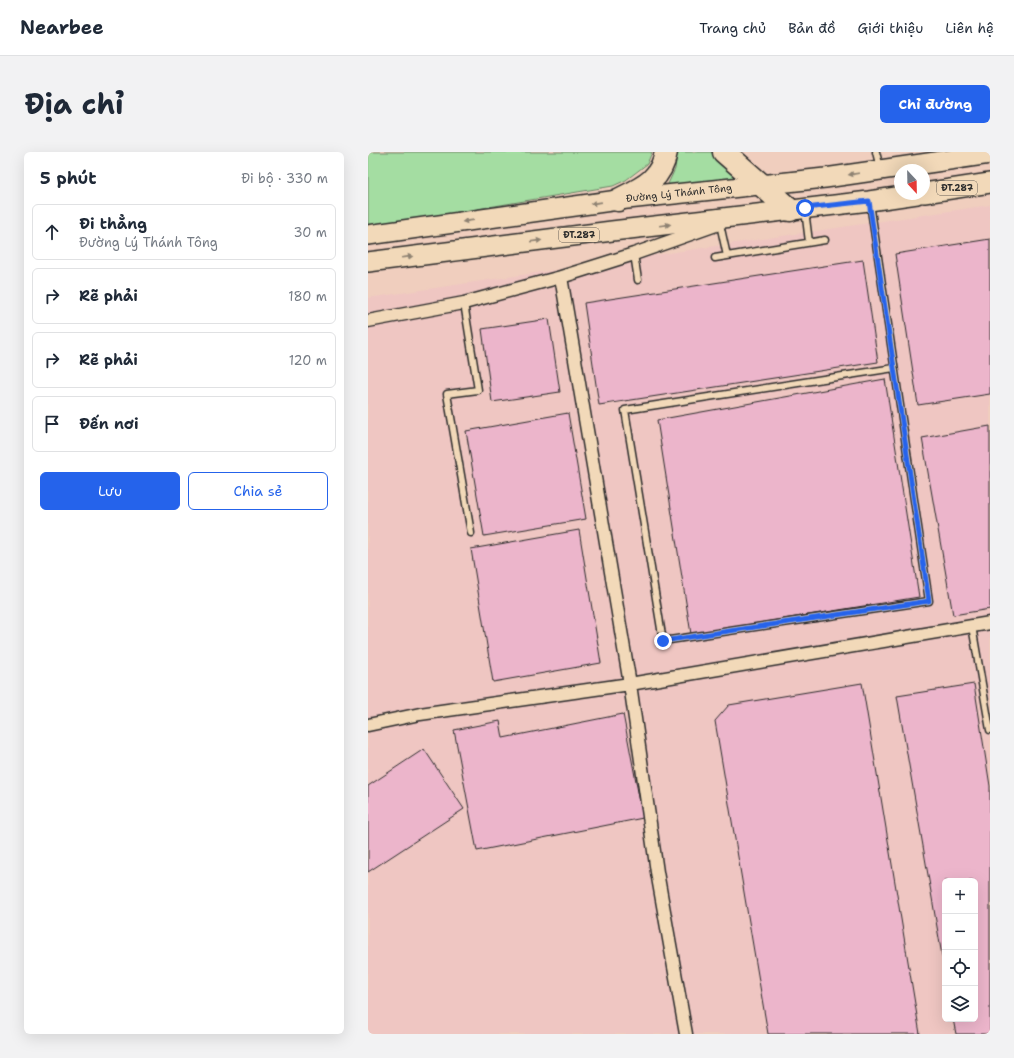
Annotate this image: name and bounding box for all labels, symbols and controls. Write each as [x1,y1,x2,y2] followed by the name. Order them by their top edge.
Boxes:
[20,15,104,40] text: Nearbee
[699,19,766,37] text: Trang chủ
[788,19,835,37] text: Bản đồ
[857,19,923,37] text: Giới thiệu
[945,19,994,37] text: Liên hệ
[24,85,124,123] text: Địa chỉ
[880,85,990,123] button: Chỉ đường
[894,164,930,200] north arrow
[40,167,97,189] text: 5 phút
[241,170,328,187] text: Đi bộ · 330 m
[848,171,861,177] one-way arrow
[625,181,733,205] street label: Đường Lý Thánh Tông
[937,181,977,195] road number: ĐT.287
[796,199,814,217] route start
[590,200,602,206] one-way arrow
[79,214,147,234] text: Đi thẳng
[461,218,474,224] one-way arrow
[41,221,63,243] icon: ahead
[659,222,671,228] one-way arrow
[293,224,327,241] text: 30 m
[559,228,599,242] road number: ĐT.287
[79,234,218,251] text: Đường Lý Thánh Tông
[530,238,542,244] one-way arrow
[401,254,413,260] one-way arrow
[41,285,63,307] icon: right
[79,286,138,306] text: Rẽ phải
[288,288,327,305] text: 180 m
[41,349,63,371] icon: right
[79,350,138,370] text: Rẽ phải
[289,352,327,369] text: 120 m
[41,413,63,435] icon: arrive
[79,414,138,434] text: Đến nơi
[40,472,180,510] button: Lưu
[188,472,328,510] button: Chia sẻ
[654,632,672,650] route end
[942,878,978,1022] map controls
[942,878,978,914] button: +
[942,914,978,950] button: −
[942,950,978,986] button: locate
[942,986,978,1022] button: layers

